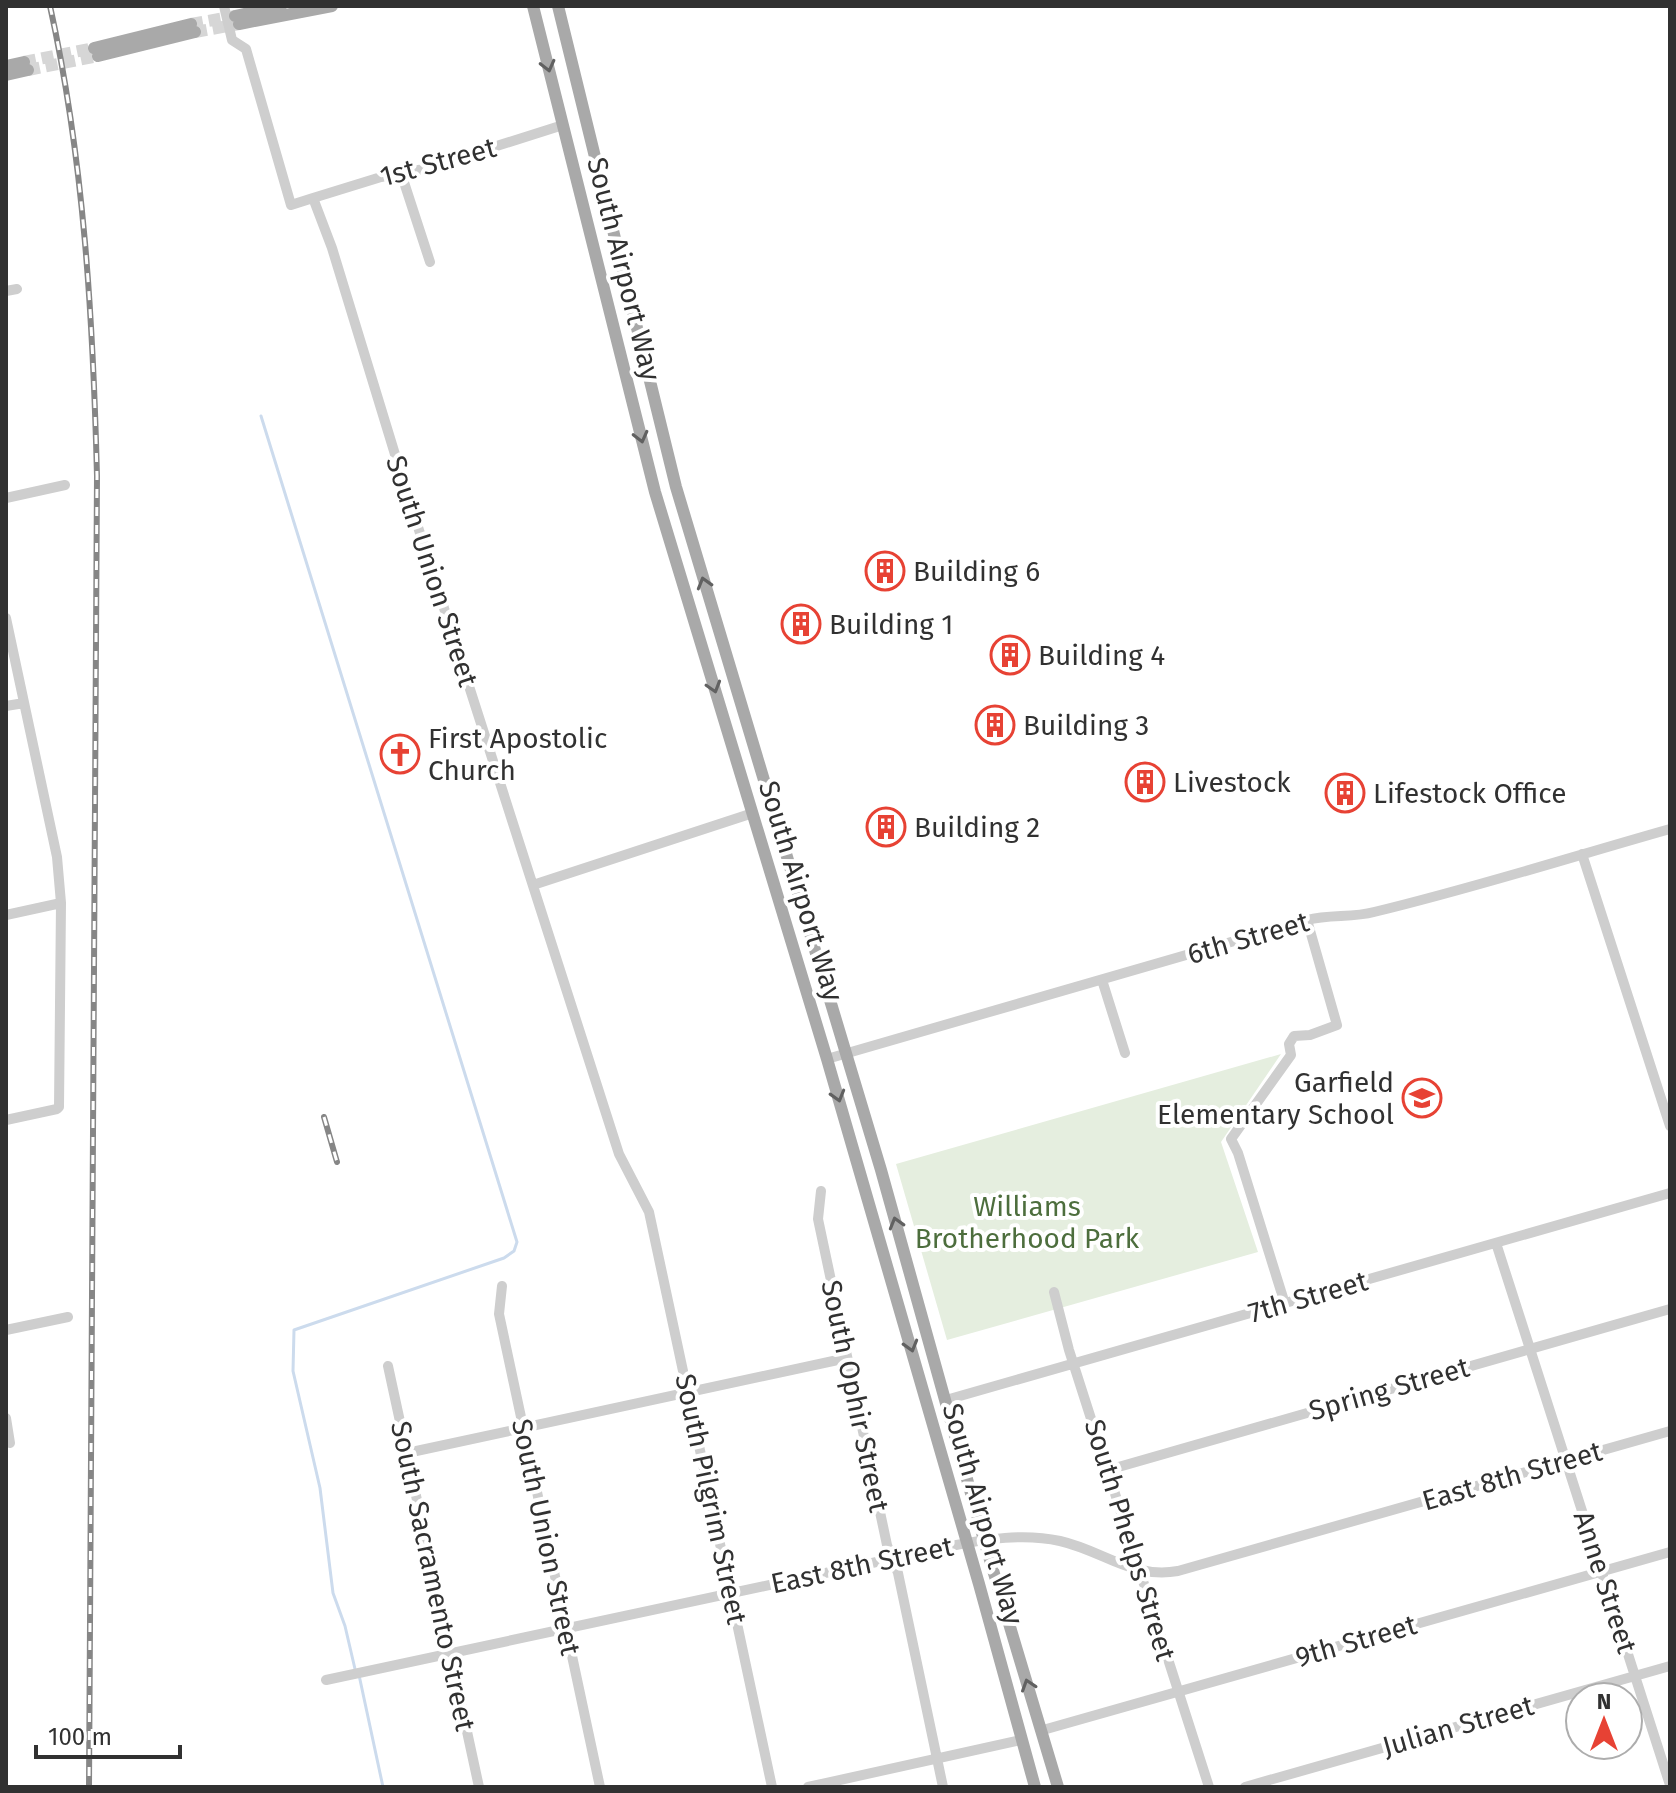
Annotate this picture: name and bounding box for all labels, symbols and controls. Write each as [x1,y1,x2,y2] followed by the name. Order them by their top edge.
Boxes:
[539,58,556,72] one-way arrow
[376,130,500,193] street label: 1st Street
[580,154,668,384] street label: South Airport Way
[632,430,649,444] one-way arrow
[379,451,485,691] street label: South Union Street
[864,550,906,592] building icon: Building 6
[913,555,1040,588] place label: Building 6
[697,577,713,591] one-way arrow
[780,603,822,645] building icon: Building 1
[829,608,953,641] place label: Building 1
[989,634,1031,676] building icon: Building 4
[1038,639,1165,672] place label: Building 4
[705,679,721,693] one-way arrow
[974,704,1016,746] building icon: Building 3
[1023,709,1149,742] place label: Building 3
[428,722,607,787] place label: First Apostolic Church
[379,733,421,775] church icon: First Apostolic Church
[1124,761,1166,803] building icon: Livestock
[1173,766,1291,799] place label: Livestock
[1324,772,1366,814] building icon: Lifestock Office
[752,777,850,1005] street label: South Airport Way
[1373,777,1566,810] place label: Lifestock Office
[865,806,907,848] building icon: Building 2
[914,811,1040,844] place label: Building 2
[1183,905,1313,971] street label: 6th Street
[1157,1066,1394,1131] place label: Garfield Elementary School
[1401,1077,1443,1119] school or university icon: Garfield Elementary School
[829,1089,845,1103] one-way arrow
[915,1190,1140,1255] park label: Williams Brotherhood Park
[889,1216,905,1230] one-way arrow
[1245,1264,1372,1330] street label: 7th Street
[814,1277,896,1516] street label: South Ophir Street
[902,1339,918,1352] one-way arrow
[1305,1350,1474,1428] street label: Spring Street
[668,1371,754,1628] street label: South Pilgrim Street
[936,1399,1030,1629] street label: South Airport Way
[1078,1415,1183,1665] street label: South Phelps Street
[505,1416,587,1659] street label: South Union Street
[384,1418,482,1735] street label: South Sacramento Street
[1418,1434,1607,1517] street label: East 8th Street
[1567,1507,1644,1658] street label: Anne Street
[768,1529,957,1600] street label: East 8th Street
[1292,1608,1421,1674] street label: 9th Street
[1021,1679,1037,1693] one-way arrow
[1564,1681,1644,1761] north arrow
[1378,1688,1538,1763] street label: Julian Street
[1597,1688,1611,1715] text: N
[36,1709,180,1759] scale bar
[48,1723,112,1751] text: 100 m

